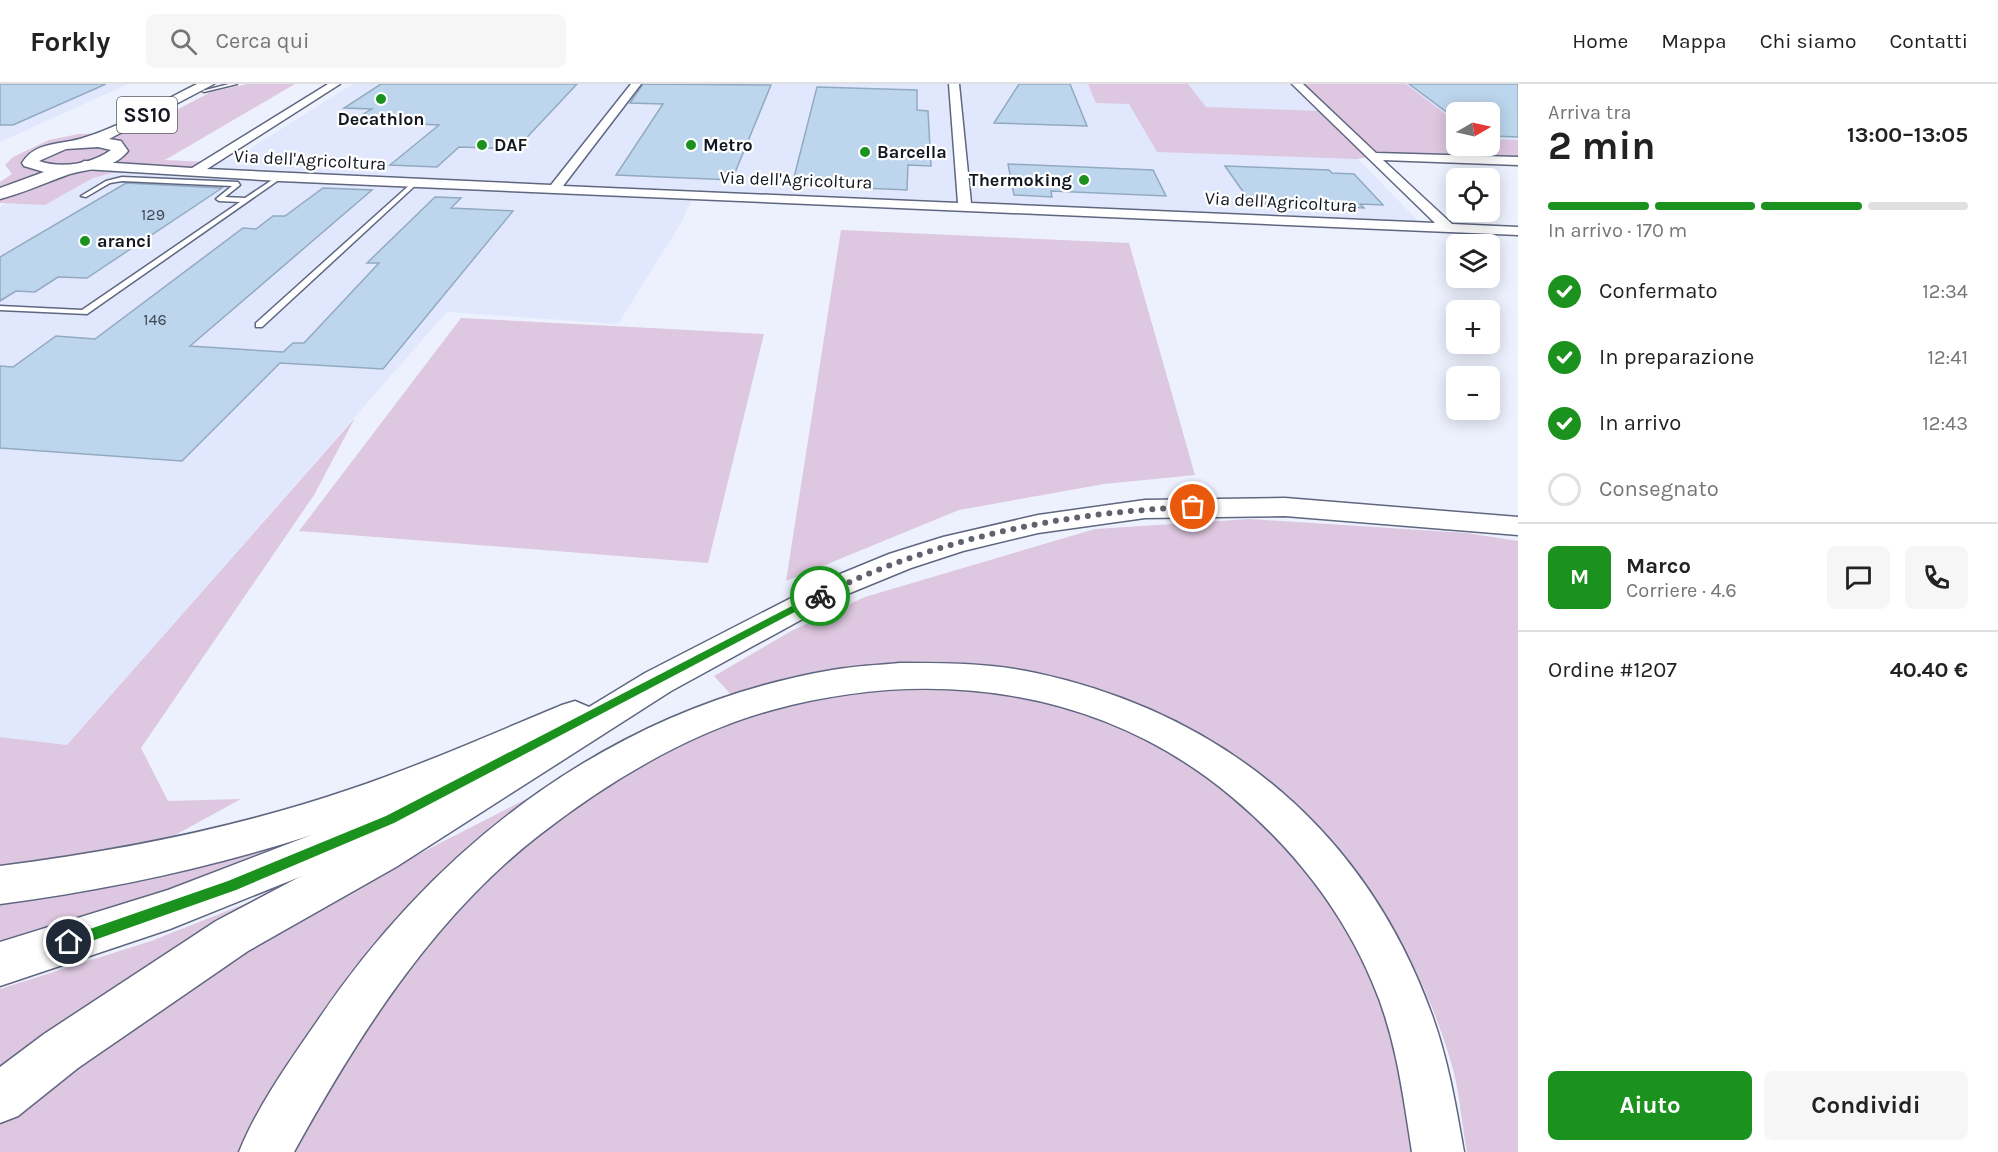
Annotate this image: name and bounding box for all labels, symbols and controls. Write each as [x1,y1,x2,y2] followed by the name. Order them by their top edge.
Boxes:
[146,14,566,68] search box
[30,25,110,58] text: Forkly
[167,25,200,58] icon: search
[215,28,310,54] text: Cerca qui
[1572,29,1628,53] text: Home
[1661,29,1727,53] text: Mappa
[1760,29,1856,53] text: Chi siamo
[1889,29,1968,53] text: Contatti
[374,92,388,106] marker: Decathlon
[117,97,177,133] road number: SS10
[1548,101,1631,124] text: Arriva tra
[1446,102,1500,156] north arrow
[1446,102,1500,420] map controls
[337,108,425,130] place label: Decathlon
[1847,122,1968,148] text: 13:00–13:05
[1548,123,1656,169] text: 2 min
[494,134,528,156] place label: DAF
[703,134,753,156] place label: Metro
[475,138,489,152] marker: DAF
[684,138,698,152] marker: Metro
[877,141,947,163] place label: Barcella
[233,145,387,175] street label: Via dell'Agricoltura
[858,145,872,159] marker: Barcella
[719,166,873,194] street label: Via dell'Agricoltura
[1446,168,1500,222] button: locate
[969,169,1073,191] place label: Thermoking
[1077,173,1091,187] marker: Thermoking
[1204,187,1358,217] street label: Via dell'Agricoltura
[141,205,165,224] house number: 129
[1548,219,1687,242] text: In arrivo · 170 m
[97,230,152,252] place label: aranci
[78,234,92,248] marker: aranci
[1446,234,1500,288] button: layers
[1548,275,1581,308] icon: check
[1599,278,1718,304] text: Confermato
[1922,280,1968,303] text: 12:34
[1446,300,1500,354] button: +
[143,310,167,329] house number: 146
[1548,341,1581,374] icon: check
[1599,344,1754,370] text: In preparazione
[1927,346,1968,369] text: 12:41
[1446,366,1500,420] button: −
[1548,407,1581,440] icon: check
[1599,410,1681,436] text: In arrivo
[1922,412,1968,435] text: 12:43
[1599,476,1719,502] text: Consegnato
[1167,481,1218,532] pin
[1176,490,1209,523] icon: bag
[1827,546,1890,609] button: chat
[1905,546,1968,609] button: phone
[1626,553,1691,579] text: Marco
[1570,564,1589,590] text: M
[790,566,850,626] courier
[1626,579,1737,602] text: Corriere · 4.6
[804,580,837,613] icon: bike
[1548,657,1677,683] text: Ordine #1207
[1890,657,1968,683] text: 40.40 €
[43,916,94,967] pin
[52,925,85,958] icon: home
[1548,1071,1752,1140] button: Aiuto
[1764,1071,1968,1140] button: Condividi

